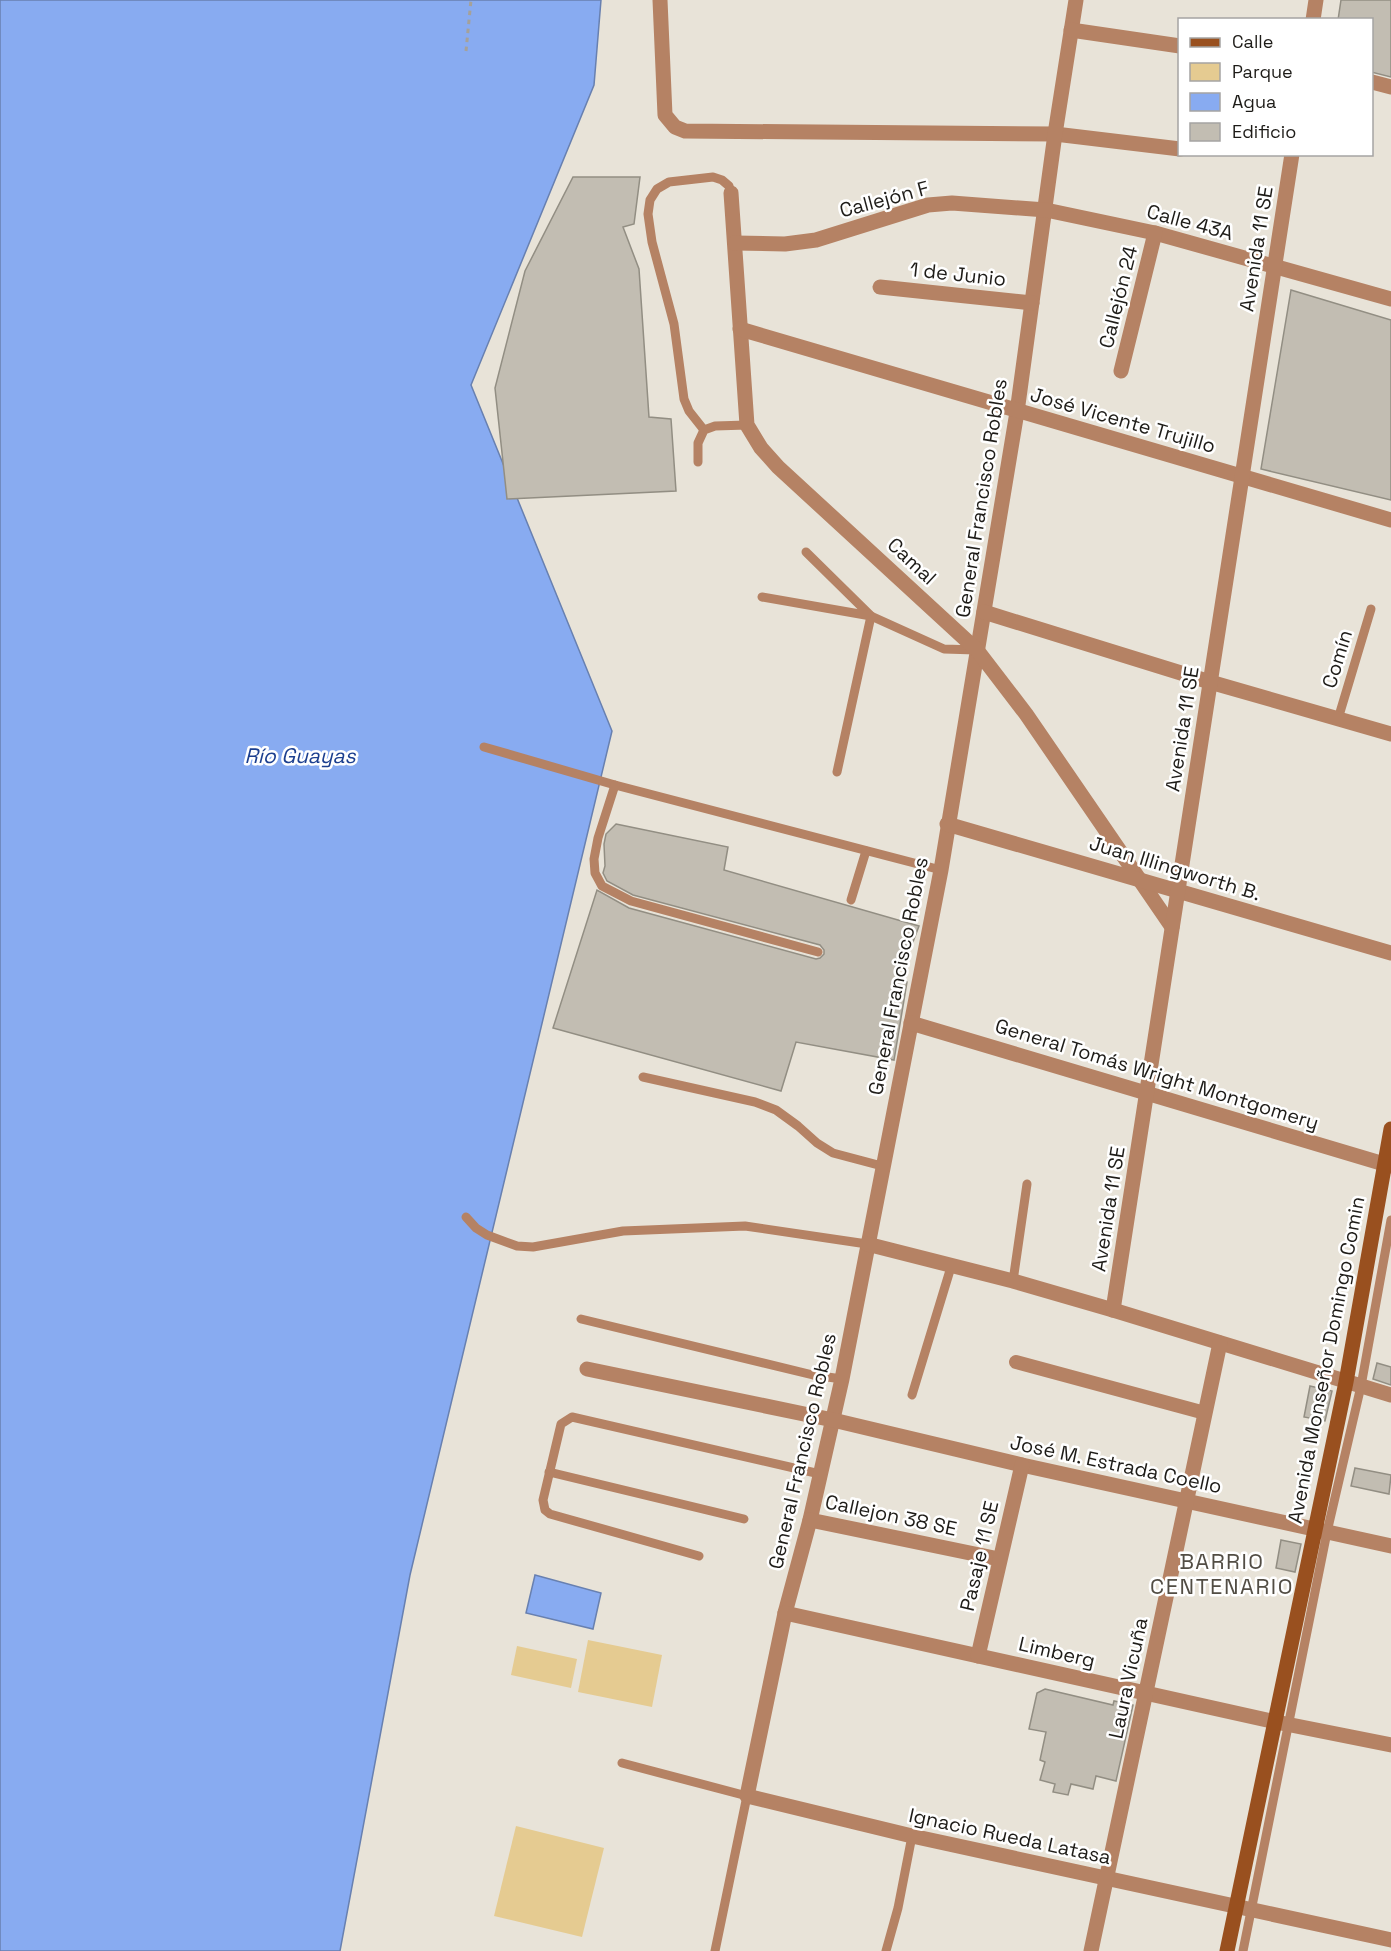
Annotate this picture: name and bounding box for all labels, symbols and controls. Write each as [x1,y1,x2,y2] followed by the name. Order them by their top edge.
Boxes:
[1178,18,1373,156] legend
[1232,30,1273,53] text: Calle
[1232,60,1293,83] text: Parque
[1232,90,1276,113] text: Agua
[1232,120,1296,143] text: Edificio
[836,175,932,223] street label: Callejón F
[1233,184,1279,314] street label: Avenida 11 SE
[1144,198,1236,246] street label: Calle 43A
[1093,243,1143,351] street label: Callejón 24
[909,256,1007,292] street label: 1 de Junio
[949,377,1013,619] street label: General Francisco Robles
[1027,381,1219,459] street label: José Vicente Trujillo
[882,532,942,590] street label: Camal
[1316,627,1358,691] street label: Comín
[1159,664,1205,794] street label: Avenida 11 SE
[244,742,357,769] water label: Río Guayas
[1086,830,1264,906] street label: Juan Illingworth B.
[862,855,934,1097] street label: General Francisco Robles
[992,1012,1322,1136] street label: General Tomás Wright Montgomery
[1085,1144,1131,1274] street label: Avenida 11 SE
[1282,1194,1370,1526] street label: Avenida Monseñor Domingo Comin
[762,1330,842,1572] street label: General Francisco Robles
[1008,1429,1224,1499] street label: José M. Estrada Coello
[823,1488,959,1542] street label: Callejon 38 SE
[954,1498,1004,1614] street label: Pasaje 11 SE
[1150,1547,1294,1600] district label: BARRIO CENTENARIO
[1102,1615,1154,1741] street label: Laura Vicuña
[1016,1631,1098,1673] street label: Limberg
[906,1802,1114,1870] street label: Ignacio Rueda Latasa

